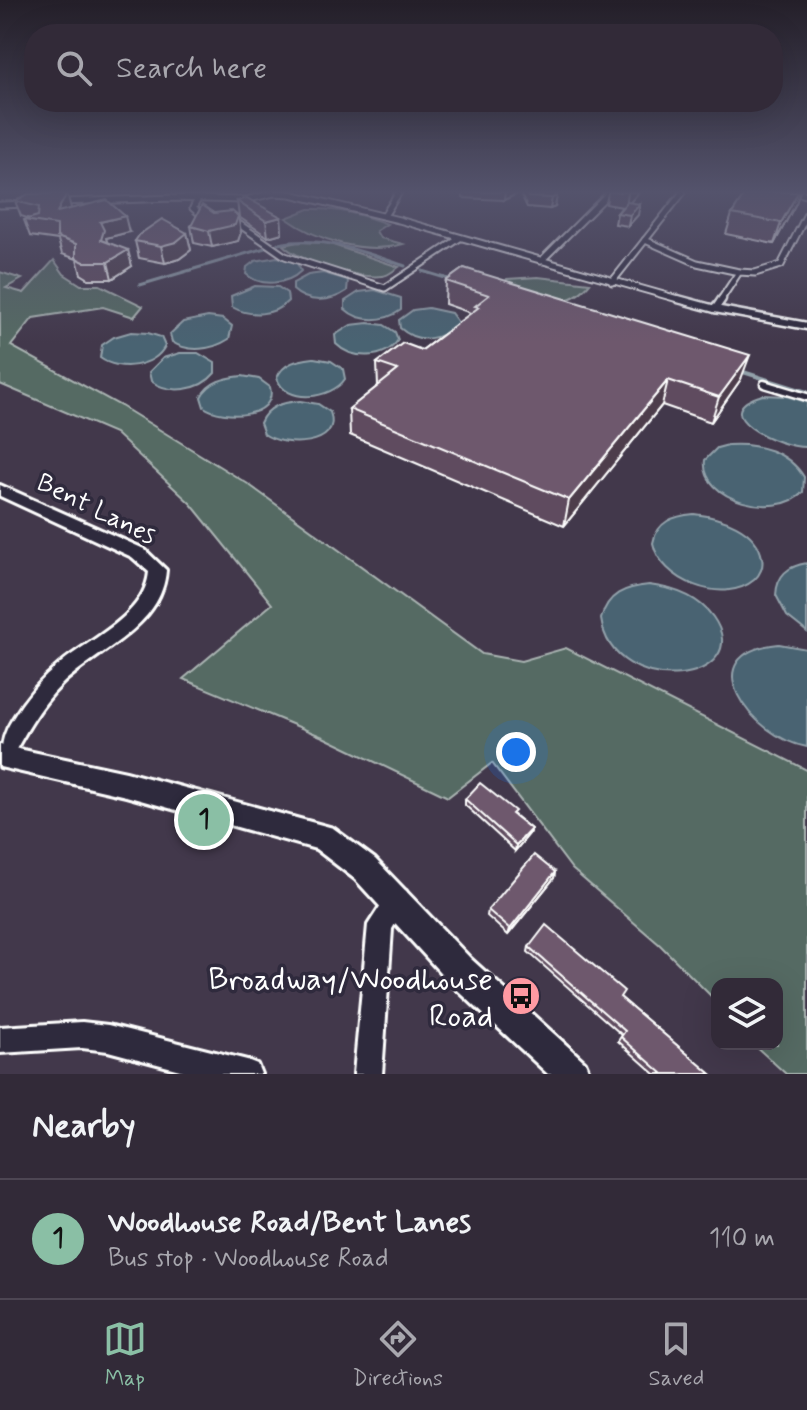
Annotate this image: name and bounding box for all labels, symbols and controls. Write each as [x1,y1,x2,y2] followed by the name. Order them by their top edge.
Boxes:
[24,24,783,112] search box
[52,46,96,90] icon: search
[116,49,267,88] text: Search here
[31,466,162,553] street label: Bent Lanes
[496,732,536,772] your location
[178,790,230,850] pin: 1
[208,959,493,1038] place label: Broadway/Woodhouse Road
[500,975,542,1017] bus stop icon: Broadway/Woodhouse Road
[711,978,783,1050] map controls
[711,978,783,1050] button: layers
[32,1104,136,1149] text: Nearby
[108,1203,471,1242] text: Woodhouse Road/Bent Lanes
[52,1222,64,1256] text: 1
[709,1222,775,1256] text: 110 m
[108,1242,389,1276] text: Bus stop · Woodhouse Road
[103,1317,147,1393] tab: Map
[352,1317,443,1393] tab: Directions
[649,1317,704,1393] tab: Saved

